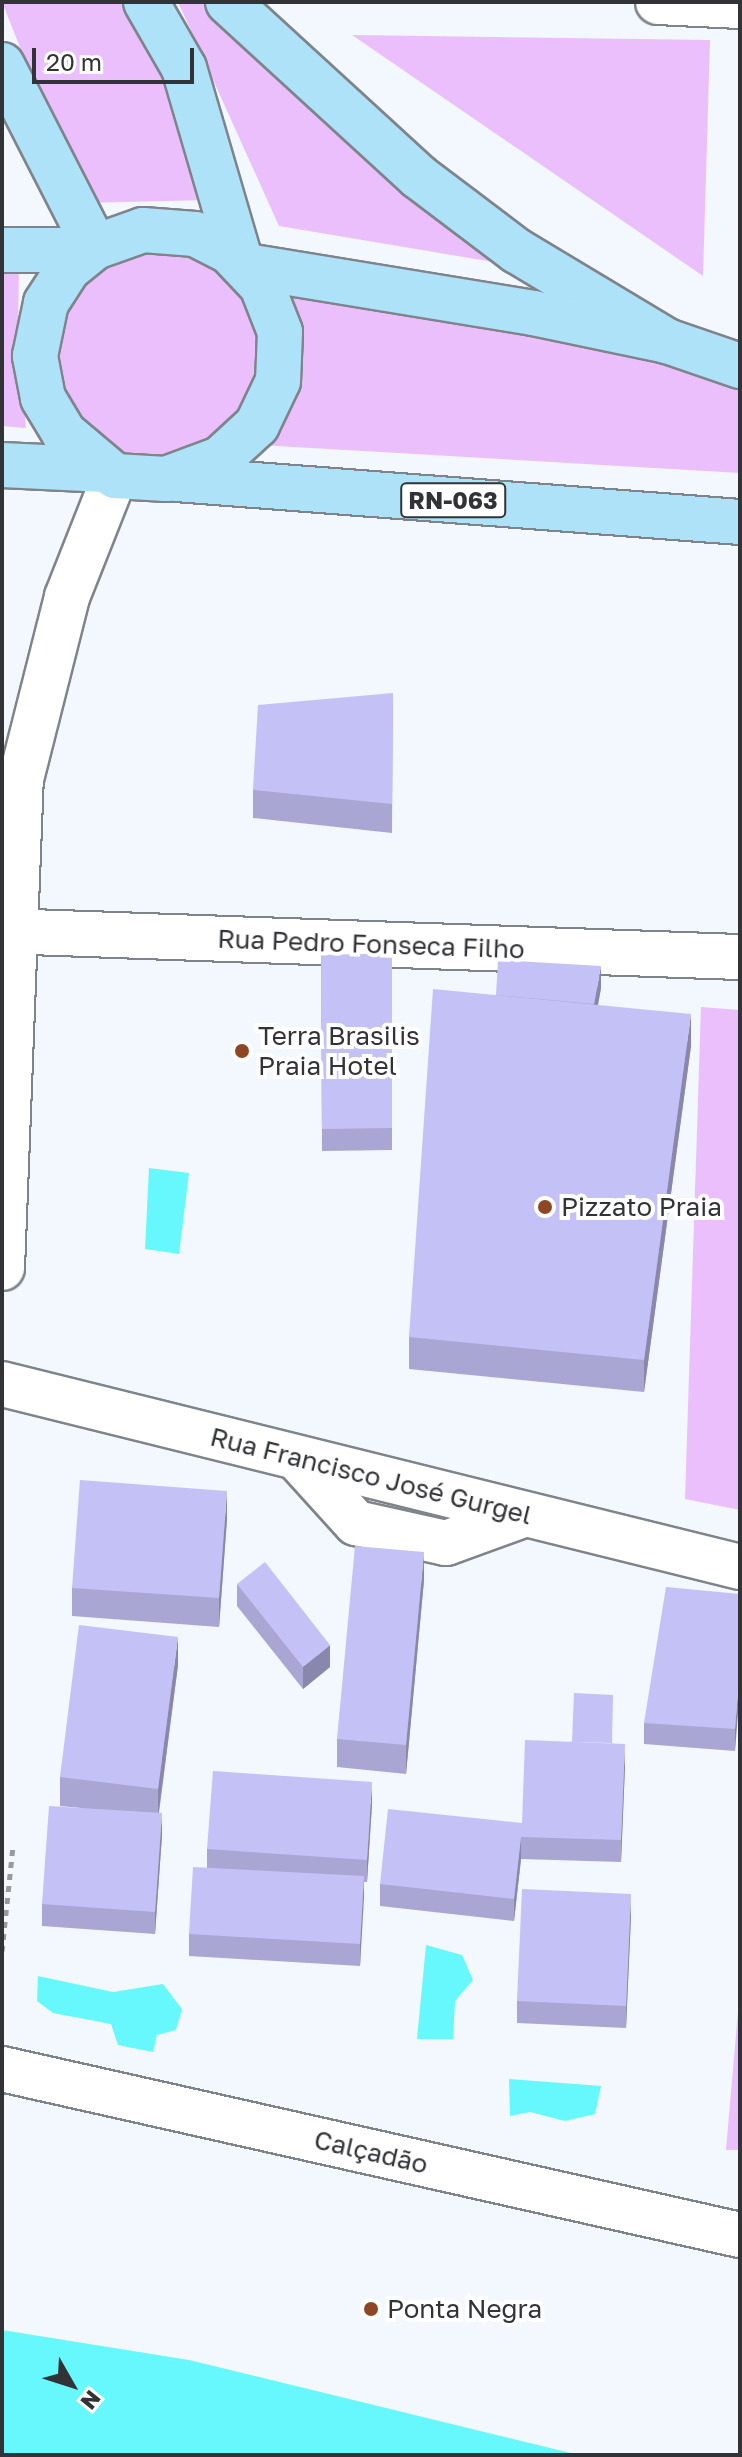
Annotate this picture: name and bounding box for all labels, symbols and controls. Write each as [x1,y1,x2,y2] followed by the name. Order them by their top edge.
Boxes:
[36,32,198,82] scale bar
[46,47,102,76] text: 20 m
[399,480,507,520] road number: RN-063
[217,923,525,965] street label: Rua Pedro Fonseca Filho
[258,1020,420,1082] place label: Terra Brasilis Praia Hotel
[233,1042,251,1060] marker: Terra Brasilis Praia Hotel
[561,1191,722,1223] place label: Pizzato Praia
[536,1198,554,1216] marker: Pizzato Praia
[207,1421,535,1531] street label: Rua Francisco José Gurgel
[311,2124,431,2180] street label: Calçadão
[387,2293,542,2325] place label: Ponta Negra
[362,2300,380,2318] marker: Ponta Negra
[32,2345,112,2425] north arrow
[75,2385,107,2415] text: N

